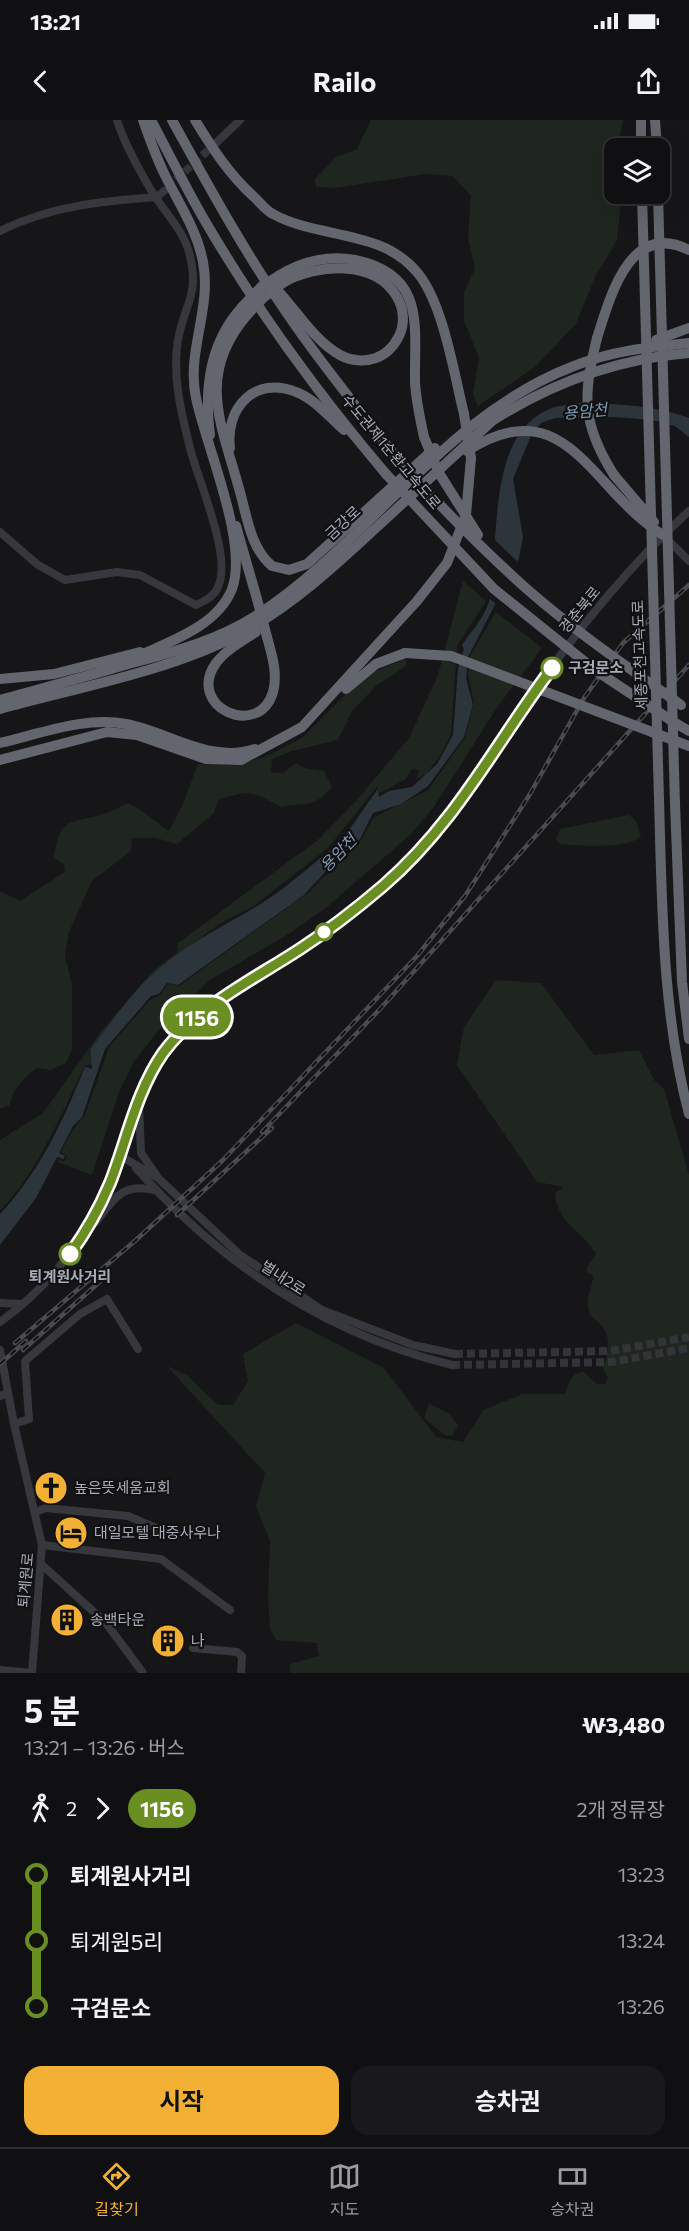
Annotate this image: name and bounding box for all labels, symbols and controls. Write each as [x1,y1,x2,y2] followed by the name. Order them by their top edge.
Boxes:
[30,8,81,35] text: 13:21
[24,65,57,98] icon: back
[313,65,376,98] text: Railo
[632,65,665,98] icon: share
[604,138,670,204] map controls
[604,138,670,204] button: layers
[338,390,445,512] street label: 수도권제1순환고속도로
[562,399,610,422] water label: 용암천
[321,502,364,543] street label: 금강로
[555,582,604,636] street label: 경춘북로
[628,600,650,711] street label: 세종포천고속도로
[541,657,563,679] marker: 구검문소
[568,658,623,676] place label: 구검문소
[315,829,361,875] water label: 용암천
[315,923,333,941] unlabelled marker
[155,998,239,1036] line badge: 1156
[175,1005,219,1030] text: 1156
[59,1243,81,1265] marker: 퇴계원사거리
[258,1256,309,1298] street label: 별내2로
[29,1267,111,1285] place label: 퇴계원사거리
[33,1470,69,1506] church icon: 높은뜻세움교회
[74,1478,171,1496] place label: 높은뜻세움교회
[53,1515,89,1551] hotel icon: 대일모텔 대중사우나
[94,1523,221,1541] place label: 대일모텔 대중사우나
[14,1552,36,1608] street label: 퇴계원로
[49,1602,85,1638] building icon: 송백타운
[90,1610,145,1628] place label: 송백타운
[150,1623,186,1659] building icon: 나
[191,1631,205,1649] place label: 나
[24,1689,80,1730] text: 5 분
[582,1711,665,1738] text: ₩3,480
[24,1735,185,1759] text: 13:21 – 13:26 · 버스
[24,1792,57,1825] icon: walk
[86,1792,119,1825] icon: forward
[66,1796,77,1820] text: 2
[140,1796,184,1821] text: 1156
[576,1797,665,1821] text: 2개 정류장
[70,1862,191,1889] text: 퇴계원사거리
[618,1862,665,1886] text: 13:23
[70,1928,164,1955] text: 퇴계원5리
[618,1928,665,1952] text: 13:24
[70,1994,151,2021] text: 구검문소
[617,1994,665,2018] text: 13:26
[24,2066,339,2135] button: 시작
[351,2066,665,2135] button: 승차권
[95,2160,139,2220] tab: 길찾기
[328,2160,361,2220] tab: 지도
[550,2160,594,2220] tab: 승차권

